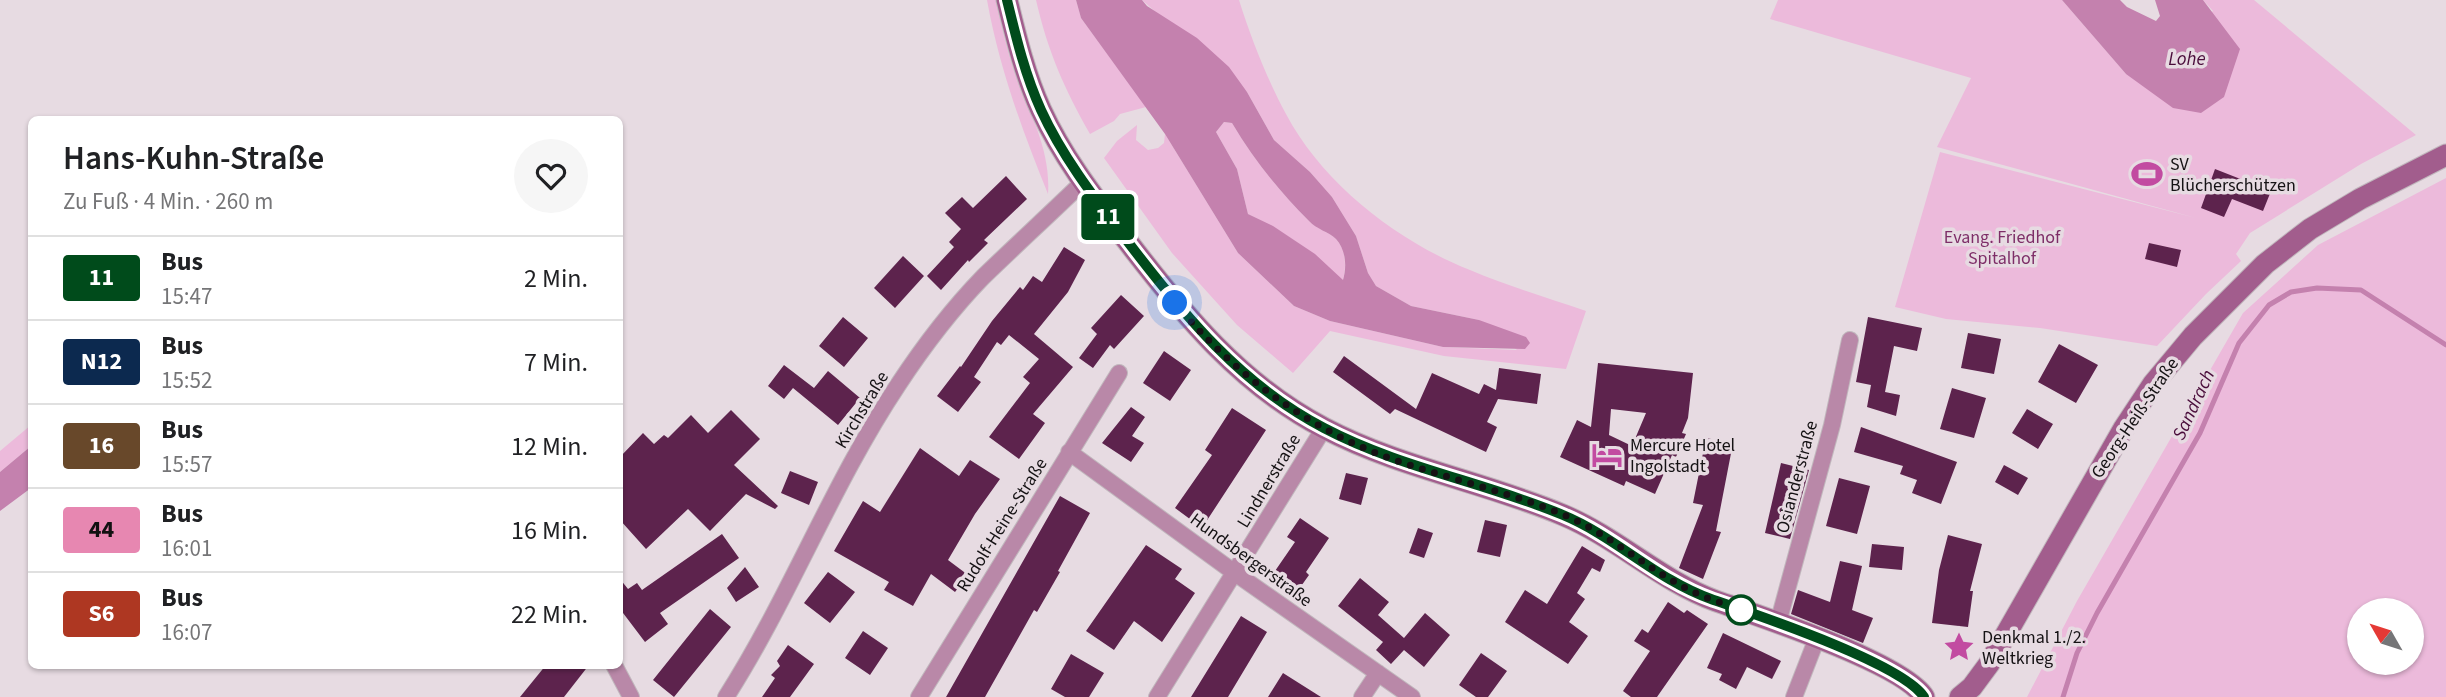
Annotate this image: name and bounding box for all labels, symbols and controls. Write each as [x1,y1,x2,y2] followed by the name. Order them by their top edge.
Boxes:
[2168,46,2206,73] water label: Lohe
[63,135,324,182] text: Hans-Kuhn-Straße
[514,139,588,213] button: heart
[2170,152,2296,198] place label: SV Blücherschützen
[2130,157,2164,191] sports icon: SV Blücherschützen
[63,185,273,218] text: Zu Fuß · 4 Min. · 260 m
[1076,194,1140,240] line badge: 11
[1095,199,1121,234] text: 11
[1944,225,2061,271] park label: Evang. Friedhof Spitalhof
[161,243,203,280] text: Bus
[89,260,114,295] text: 11
[524,260,588,297] text: 2 Min.
[161,280,212,313] text: 15:47
[1157,285,1192,320] your location
[161,327,203,364] text: Bus
[81,344,122,379] text: N12
[524,344,588,381] text: 7 Min.
[2085,353,2185,483] street label: Georg-Heiß-Straße
[161,364,212,397] text: 15:52
[2166,365,2222,445] water label: Sandrach
[829,366,895,453] street label: Kirchstraße
[161,411,203,448] text: Bus
[1770,418,1824,536] street label: Osianderstraße
[89,428,114,463] text: 16
[511,428,588,465] text: 12 Min.
[1231,429,1307,533] street label: Lindnerstraße
[1630,433,1735,479] place label: Mercure Hotel Ingolstadt
[1590,438,1624,472] hotel icon: Mercure Hotel Ingolstadt
[161,448,212,481] text: 15:57
[951,453,1053,597] street label: Rudolf-Heine-Straße
[161,495,203,532] text: Bus
[1185,507,1317,613] street label: Hundsbergerstraße
[89,512,114,547] text: 44
[511,512,588,549] text: 16 Min.
[161,532,212,565] text: 16:01
[161,579,203,616] text: Bus
[1726,595,1756,625] unlabelled marker
[88,596,115,631] text: S6
[511,596,588,633] text: 22 Min.
[2347,598,2424,676] north arrow
[2347,598,2424,675] map controls
[161,616,212,649] text: 16:07
[1982,625,2086,671] place label: Denkmal 1./2. Weltkrieg
[1942,630,1976,664] place icon: Denkmal 1./2. Weltkrieg

